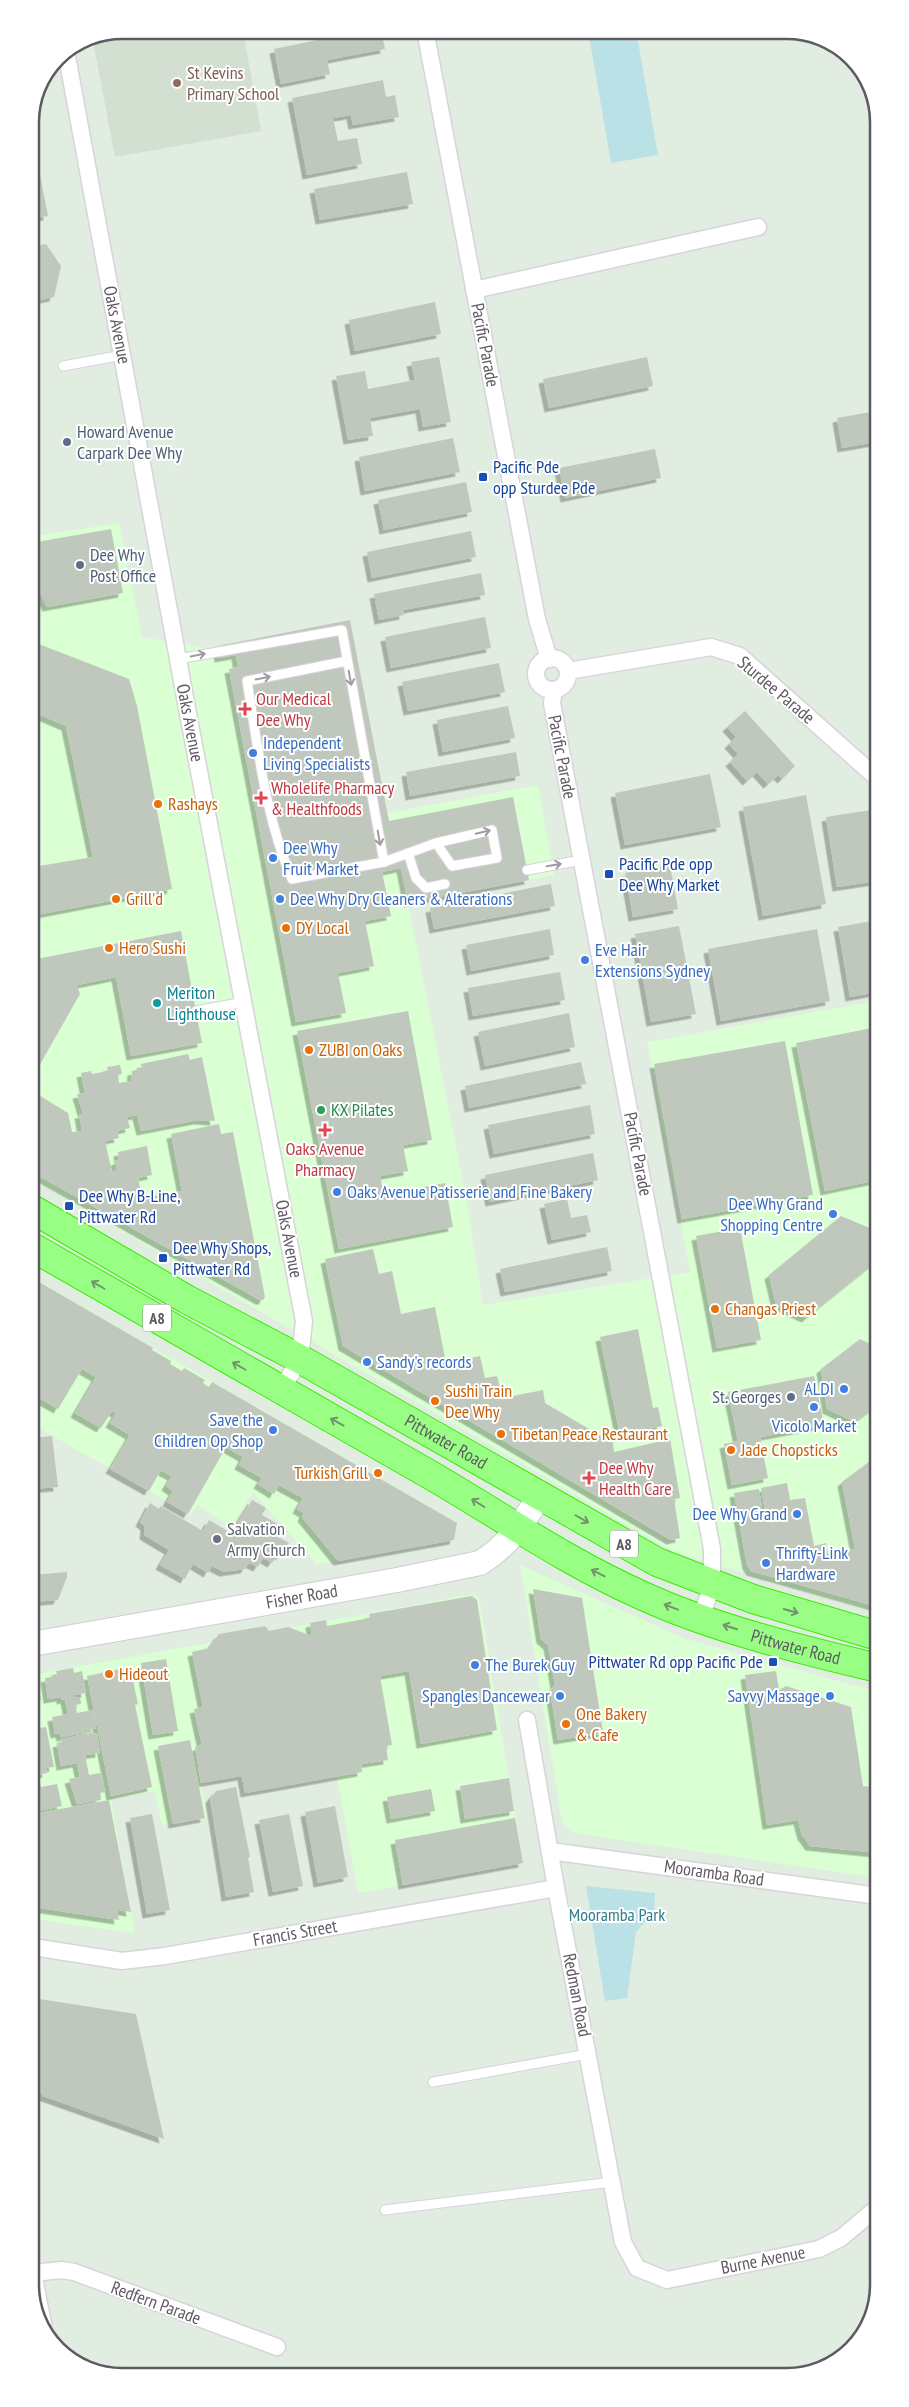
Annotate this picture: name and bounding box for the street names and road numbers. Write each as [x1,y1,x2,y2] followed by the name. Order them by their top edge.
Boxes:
[99,284,136,366] street label: Oaks Avenue
[466,301,505,389] street label: Pacific Parade
[733,651,820,729] street label: Sturdee Parade
[172,682,209,764] street label: Oaks Avenue
[543,713,582,801] street label: Pacific Parade
[619,1110,658,1198] street label: Pacific Parade
[271,1198,308,1280] street label: Oaks Avenue
[143,1305,171,1332] road number: A8
[401,1409,492,1474] street label: Pittwater Road
[610,1530,638,1558] road number: A8
[264,1579,339,1614] street label: Fisher Road
[748,1624,843,1670] street label: Pittwater Road
[663,1854,765,1891] street label: Mooramba Road
[251,1914,339,1951] street label: Francis Street
[558,1951,597,2039] street label: Redman Road
[719,2240,807,2279] street label: Burne Avenue
[108,2276,204,2329] street label: Redfern Parade

